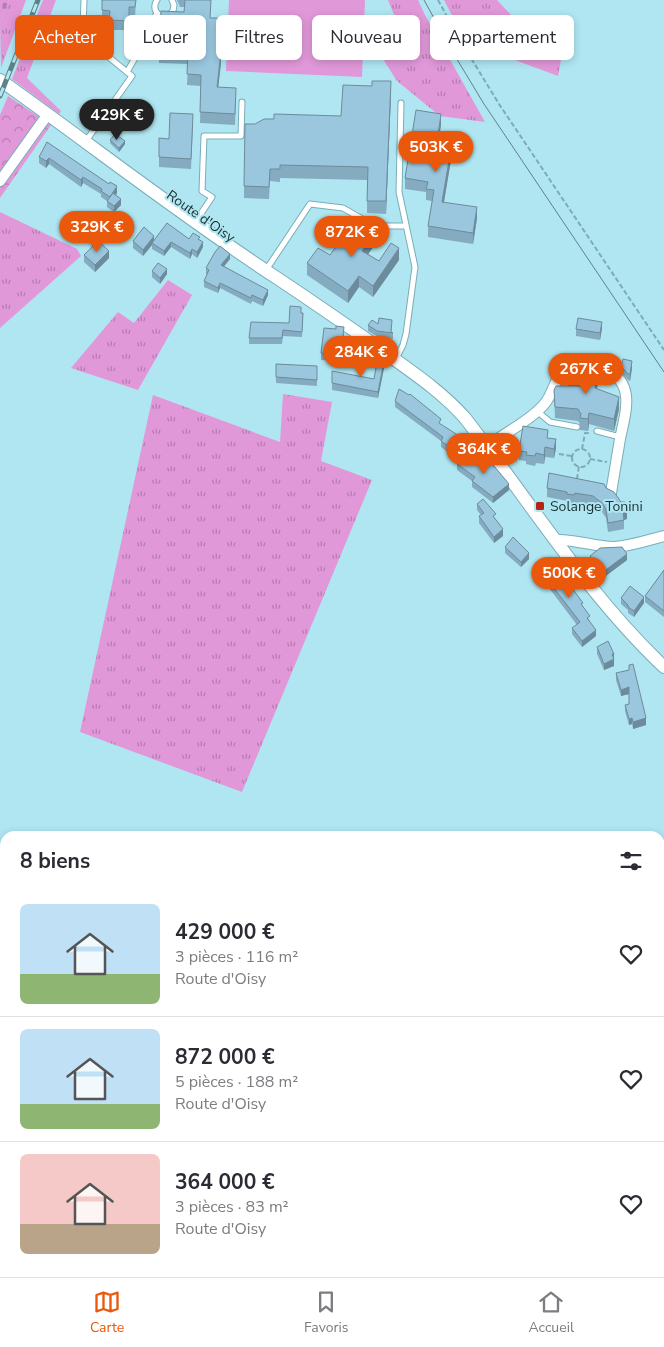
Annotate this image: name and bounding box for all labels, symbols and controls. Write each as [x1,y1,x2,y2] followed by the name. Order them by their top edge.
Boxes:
[15,15,114,60] chip: Acheter
[124,15,206,60] chip: Louer
[216,15,302,60] chip: Filtres
[312,15,420,60] chip: Nouveau
[430,15,574,60] chip: Appartement
[76,98,158,141] pin: 429K €
[90,104,144,126] text: 429K €
[395,130,477,173] pin: 503K €
[409,136,463,158] text: 503K €
[163,186,239,248] street label: Route d'Oisy
[56,210,138,253] pin: 329K €
[70,216,124,238] text: 329K €
[311,216,393,258] pin: 872K €
[325,221,379,243] text: 872K €
[320,336,402,378] pin: 284K €
[334,341,388,363] text: 284K €
[545,352,627,395] pin: 267K €
[559,358,613,380] text: 267K €
[443,432,525,475] pin: 364K €
[457,438,511,460] text: 364K €
[550,497,643,516] place label: Solange Tonini
[534,500,546,512] marker: Solange Tonini
[528,556,610,599] pin: 500K €
[542,562,596,584] text: 500K €
[20,847,90,875] text: 8 biens
[617,847,645,875] icon: filters
[175,918,275,946] text: 429 000 €
[60,924,120,984] icon: home
[617,940,645,968] icon: heart
[175,946,298,968] text: 3 pièces · 116 m²
[175,968,266,990] text: Route d'Oisy
[175,1043,275,1071] text: 872 000 €
[60,1049,120,1109] icon: home
[617,1065,645,1093] icon: heart
[175,1071,298,1093] text: 5 pièces · 188 m²
[175,1093,266,1115] text: Route d'Oisy
[175,1168,275,1196] text: 364 000 €
[60,1174,120,1234] icon: home
[617,1190,645,1218] icon: heart
[175,1196,289,1218] text: 3 pièces · 83 m²
[175,1218,266,1240] text: Route d'Oisy
[90,1288,124,1337] tab: Carte
[304,1288,349,1337] tab: Favoris
[528,1288,574,1337] tab: Accueil

